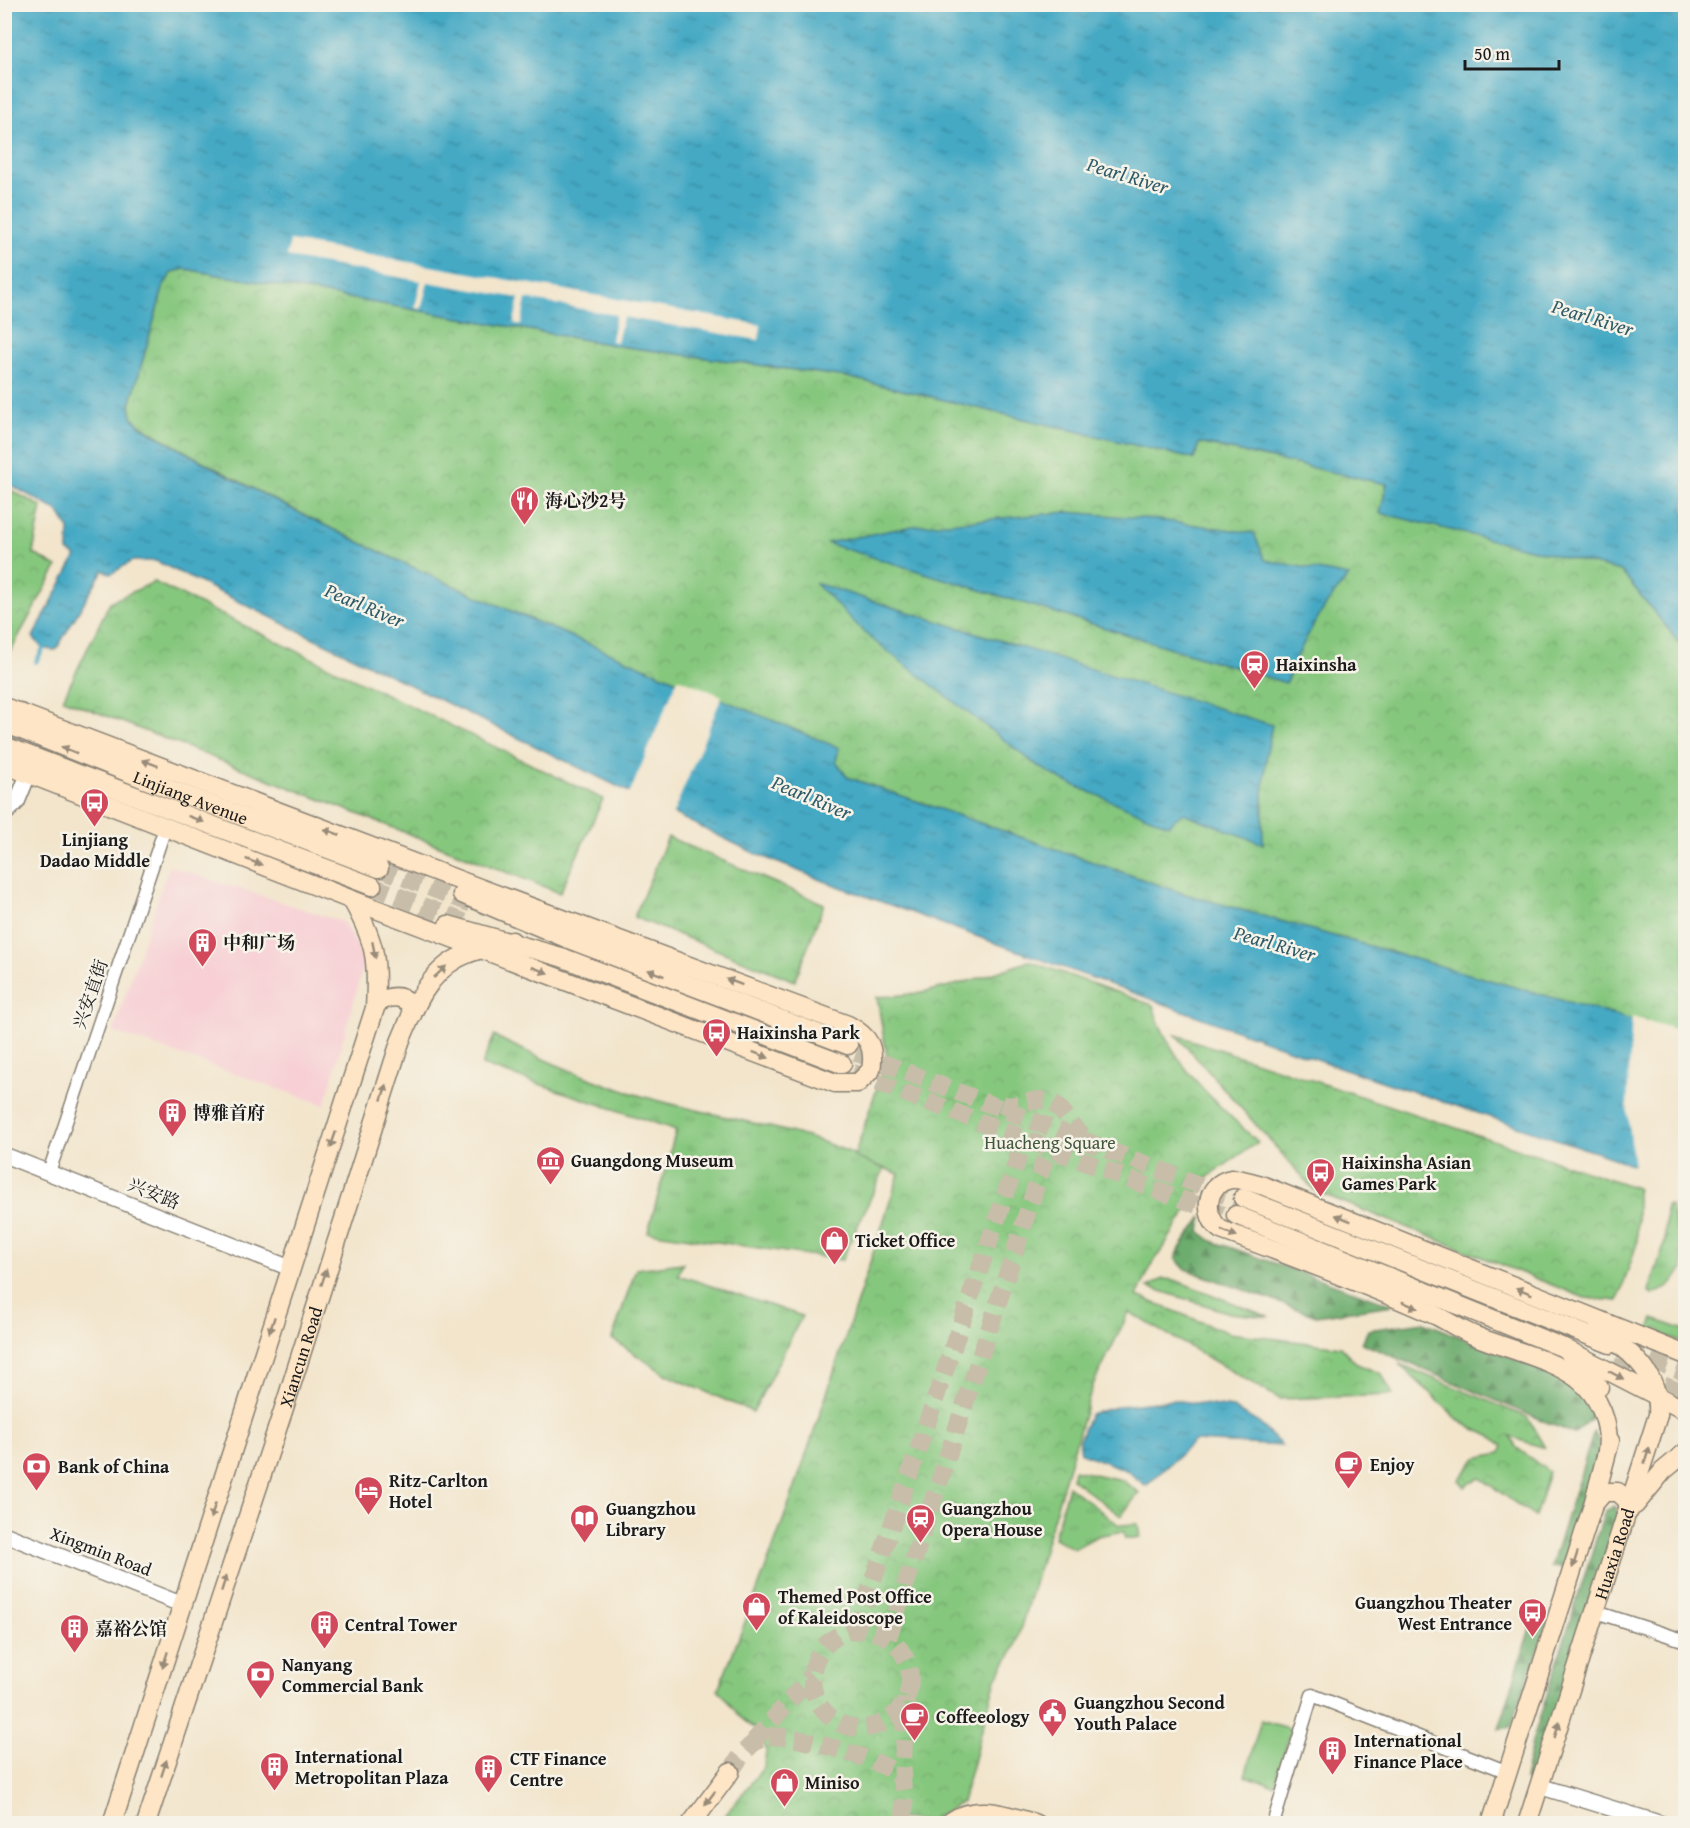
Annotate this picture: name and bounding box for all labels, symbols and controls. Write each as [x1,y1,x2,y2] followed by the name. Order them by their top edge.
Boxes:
[1465,33,1560,71] scale bar
[1474,40,1510,67] text: 50 m
[1083,149,1173,201] water label: Pearl River
[1548,291,1638,343] water label: Pearl River
[508,484,540,526] restaurant icon: 海心沙2号
[545,487,626,514] place label: 海心沙2号
[320,575,410,635] water label: Pearl River
[1239,648,1271,690] station icon: Haixinsha
[1276,651,1357,678] place label: Haixinsha
[60,745,78,755] one-way arrow
[141,758,159,767] one-way arrow
[130,763,252,831] street label: Linjiang Avenue
[767,767,857,827] water label: Pearl River
[79,786,111,828] bus stop icon: Linjiang Dadao Middle
[188,814,206,824] one-way arrow
[40,826,150,874] place label: Linjiang Dadao Middle
[323,827,341,836] one-way arrow
[246,858,264,868] one-way arrow
[1230,917,1320,969] water label: Pearl River
[186,926,218,968] building icon: 中和广场
[223,929,295,956] place label: 中和广场
[370,941,379,960] one-way arrow
[66,956,114,1032] street label: 兴安直街
[433,965,448,979] one-way arrow
[531,965,549,975] one-way arrow
[647,968,665,977] one-way arrow
[725,977,743,987] one-way arrow
[700,1016,732,1058] bus stop icon: Haixinsha Park
[737,1019,861,1046] place label: Haixinsha Park
[752,1051,770,1060] one-way arrow
[380,1083,389,1101] one-way arrow
[156,1096,188,1138] building icon: 博雅首府
[193,1099,265,1126] place label: 博雅首府
[984,1129,1116,1156] park label: Huacheng Square
[328,1131,338,1149] one-way arrow
[534,1144,566,1186] museum icon: Guangdong Museum
[571,1147,734,1174] place label: Guangdong Museum
[1342,1149,1472,1197] place label: Haixinsha Asian Games Park
[1305,1156,1337,1198] bus stop icon: Haixinsha Asian Games Park
[124,1170,184,1216] street label: 兴安路
[1334,1213,1352,1223] one-way arrow
[818,1224,850,1266] shop icon: Ticket Office
[855,1227,956,1254] place label: Ticket Office
[1220,1229,1238,1238] one-way arrow
[320,1268,329,1286] one-way arrow
[1515,1286,1533,1295] one-way arrow
[1401,1301,1419,1310] one-way arrow
[272,1303,329,1411] street label: Xiancun Road
[267,1316,276,1334] one-way arrow
[1607,1369,1625,1379] one-way arrow
[1643,1446,1652,1464] one-way arrow
[1333,1448,1365,1490] cafe icon: Enjoy
[21,1450,53,1492] bank icon: Bank of China
[1370,1451,1415,1478] place label: Enjoy
[58,1453,170,1480] place label: Bank of China
[389,1467,488,1515] place label: Ritz-Carlton Hotel
[352,1474,384,1516] hotel icon: Ritz-Carlton Hotel
[606,1495,696,1543] place label: Guangzhou Library
[942,1495,1043,1543] place label: Guangzhou Opera House
[208,1502,217,1520] one-way arrow
[569,1502,601,1544] library icon: Guangzhou Library
[905,1502,937,1544] station icon: Guangzhou Opera House
[1586,1504,1641,1603] street label: Huaxia Road
[46,1519,156,1583] street label: Xingmin Road
[1570,1551,1579,1569] one-way arrow
[220,1574,230,1592] one-way arrow
[778,1583,932,1631] place label: Themed Post Office of Kaleidoscope
[1355,1589,1513,1637] place label: Guangzhou Theater West Entrance
[741,1590,773,1632] shop icon: Themed Post Office of Kaleidoscope
[1517,1596,1549,1638] bus stop icon: Guangzhou Theater West Entrance
[308,1608,340,1650] building icon: Central Tower
[345,1611,458,1638] place label: Central Tower
[58,1612,90,1654] building icon: 嘉裕公馆
[95,1615,167,1642] place label: 嘉裕公馆
[160,1651,170,1669] one-way arrow
[282,1651,424,1699] place label: Nanyang Commercial Bank
[245,1658,277,1700] bank icon: Nanyang Commercial Bank
[1074,1689,1226,1737] place label: Guangzhou Second Youth Palace
[1037,1696,1069,1738] public building icon: Guangzhou Second Youth Palace
[899,1700,931,1742] cafe icon: Coffeeology
[936,1703,1030,1730] place label: Coffeeology
[1553,1721,1562,1739] one-way arrow
[1354,1727,1463,1775] place label: International Finance Place
[1317,1734,1349,1776] building icon: International Finance Place
[295,1743,449,1791] place label: International Metropolitan Plaza
[510,1745,607,1793] place label: CTF Finance Centre
[258,1750,290,1792] building icon: International Metropolitan Plaza
[473,1752,505,1794] building icon: CTF Finance Centre
[159,1759,169,1777] one-way arrow
[768,1766,800,1808] shop icon: Miniso
[805,1769,860,1796] place label: Miniso
[705,1790,717,1805] one-way arrow

